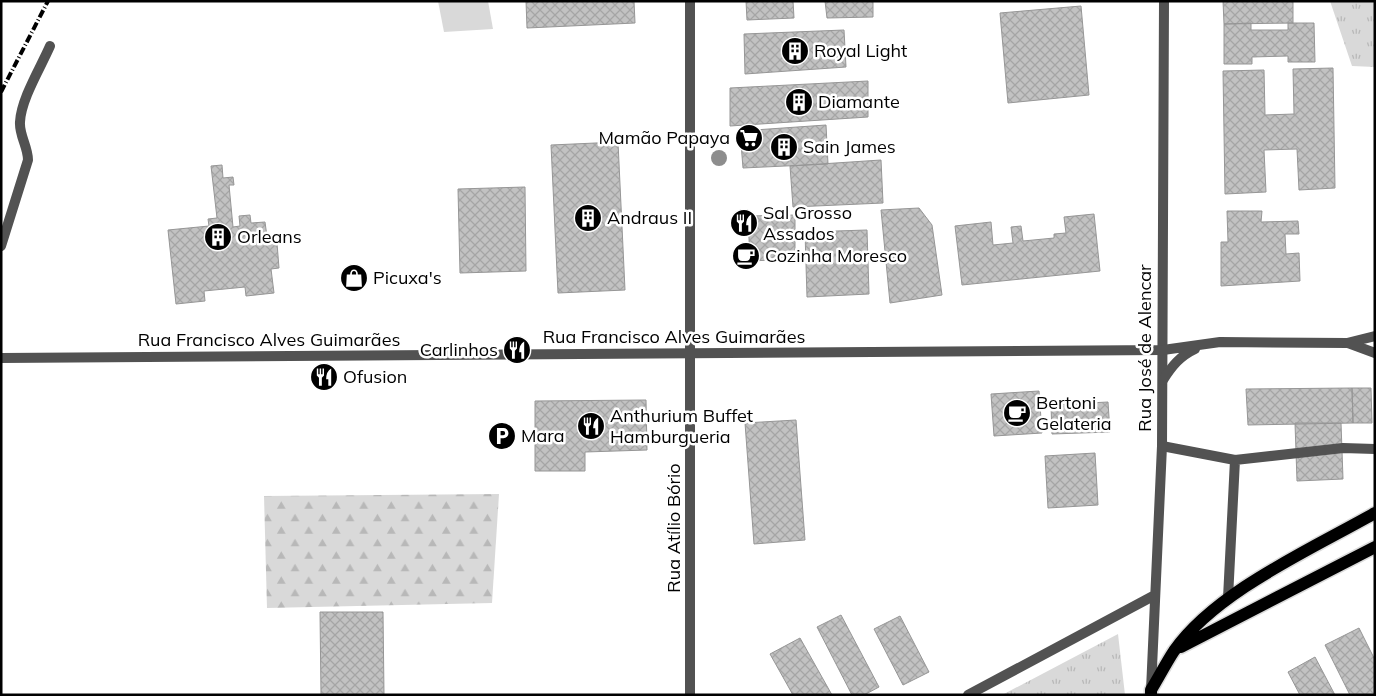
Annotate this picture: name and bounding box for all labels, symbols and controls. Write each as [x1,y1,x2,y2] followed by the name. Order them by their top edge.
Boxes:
[780,36,810,66] building icon: Royal Light
[814,39,907,62] place label: Royal Light
[784,87,814,117] building icon: Diamante
[818,90,900,113] place label: Diamante
[734,123,764,153] supermarket icon: Mamão Papaya
[598,126,730,149] place label: Mamão Papaya
[769,132,799,162] building icon: Sain James
[803,135,896,158] place label: Sain James
[763,201,852,245] place label: Sal Grosso Assados
[573,203,603,233] building icon: Andraus II
[607,206,692,229] place label: Andraus II
[729,208,759,238] restaurant icon: Sal Grosso Assados
[203,222,233,252] building icon: Orleans
[237,225,302,248] place label: Orleans
[731,241,761,271] cafe icon: Cozinha Moresco
[765,244,907,267] place label: Cozinha Moresco
[339,263,369,293] shop icon: Picuxa's
[1133,264,1156,432] street label: Rua José de Alencar
[373,266,442,289] place label: Picuxa's
[543,325,805,348] street label: Rua Francisco Alves Guimarães
[138,328,400,351] street label: Rua Francisco Alves Guimarães
[502,335,532,365] restaurant icon: Carlinhos
[420,338,498,361] place label: Carlinhos
[309,362,339,392] restaurant icon: Ofusion
[343,365,407,388] place label: Ofusion
[1036,391,1112,435] place label: Bertoni Gelateria
[1002,398,1032,428] cafe icon: Bertoni Gelateria
[610,404,753,448] place label: Anthurium Buffet Hamburgueria
[576,411,606,441] restaurant icon: Anthurium Buffet Hamburgueria
[487,421,517,451] parking icon: Mara
[521,424,565,447] place label: Mara
[662,463,685,593] street label: Rua Atílio Bório

